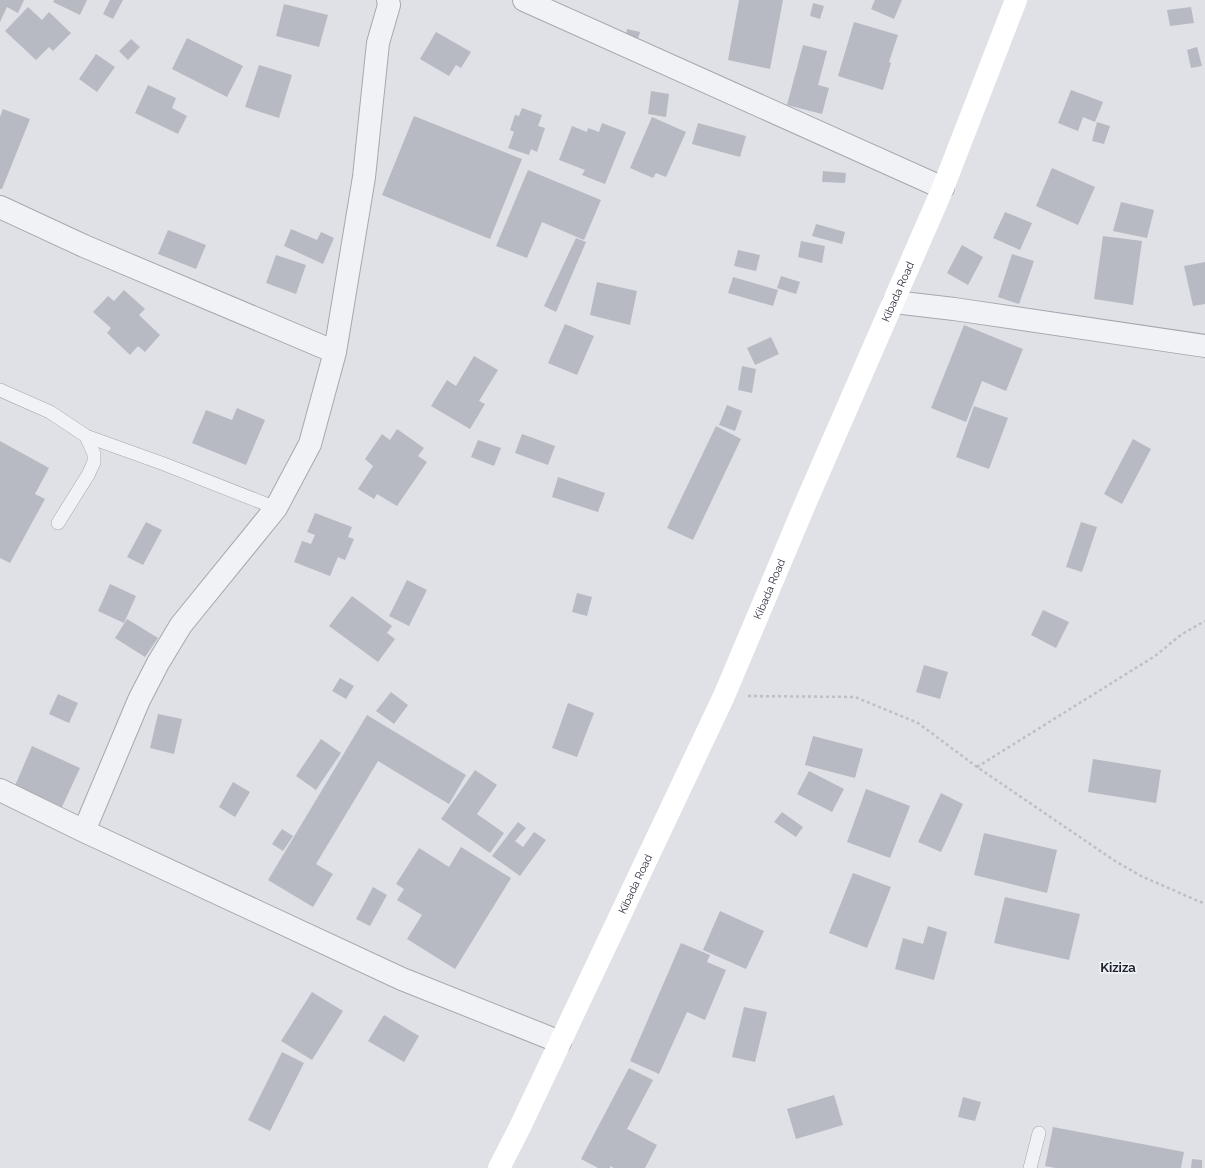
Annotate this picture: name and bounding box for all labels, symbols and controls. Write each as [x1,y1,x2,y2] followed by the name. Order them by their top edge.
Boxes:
[879,260,917,324] street label: Kibada Road
[751,557,788,621] street label: Kibada Road
[616,852,655,916] street label: Kibada Road
[1100,960,1136,975] district label: Kiziza

